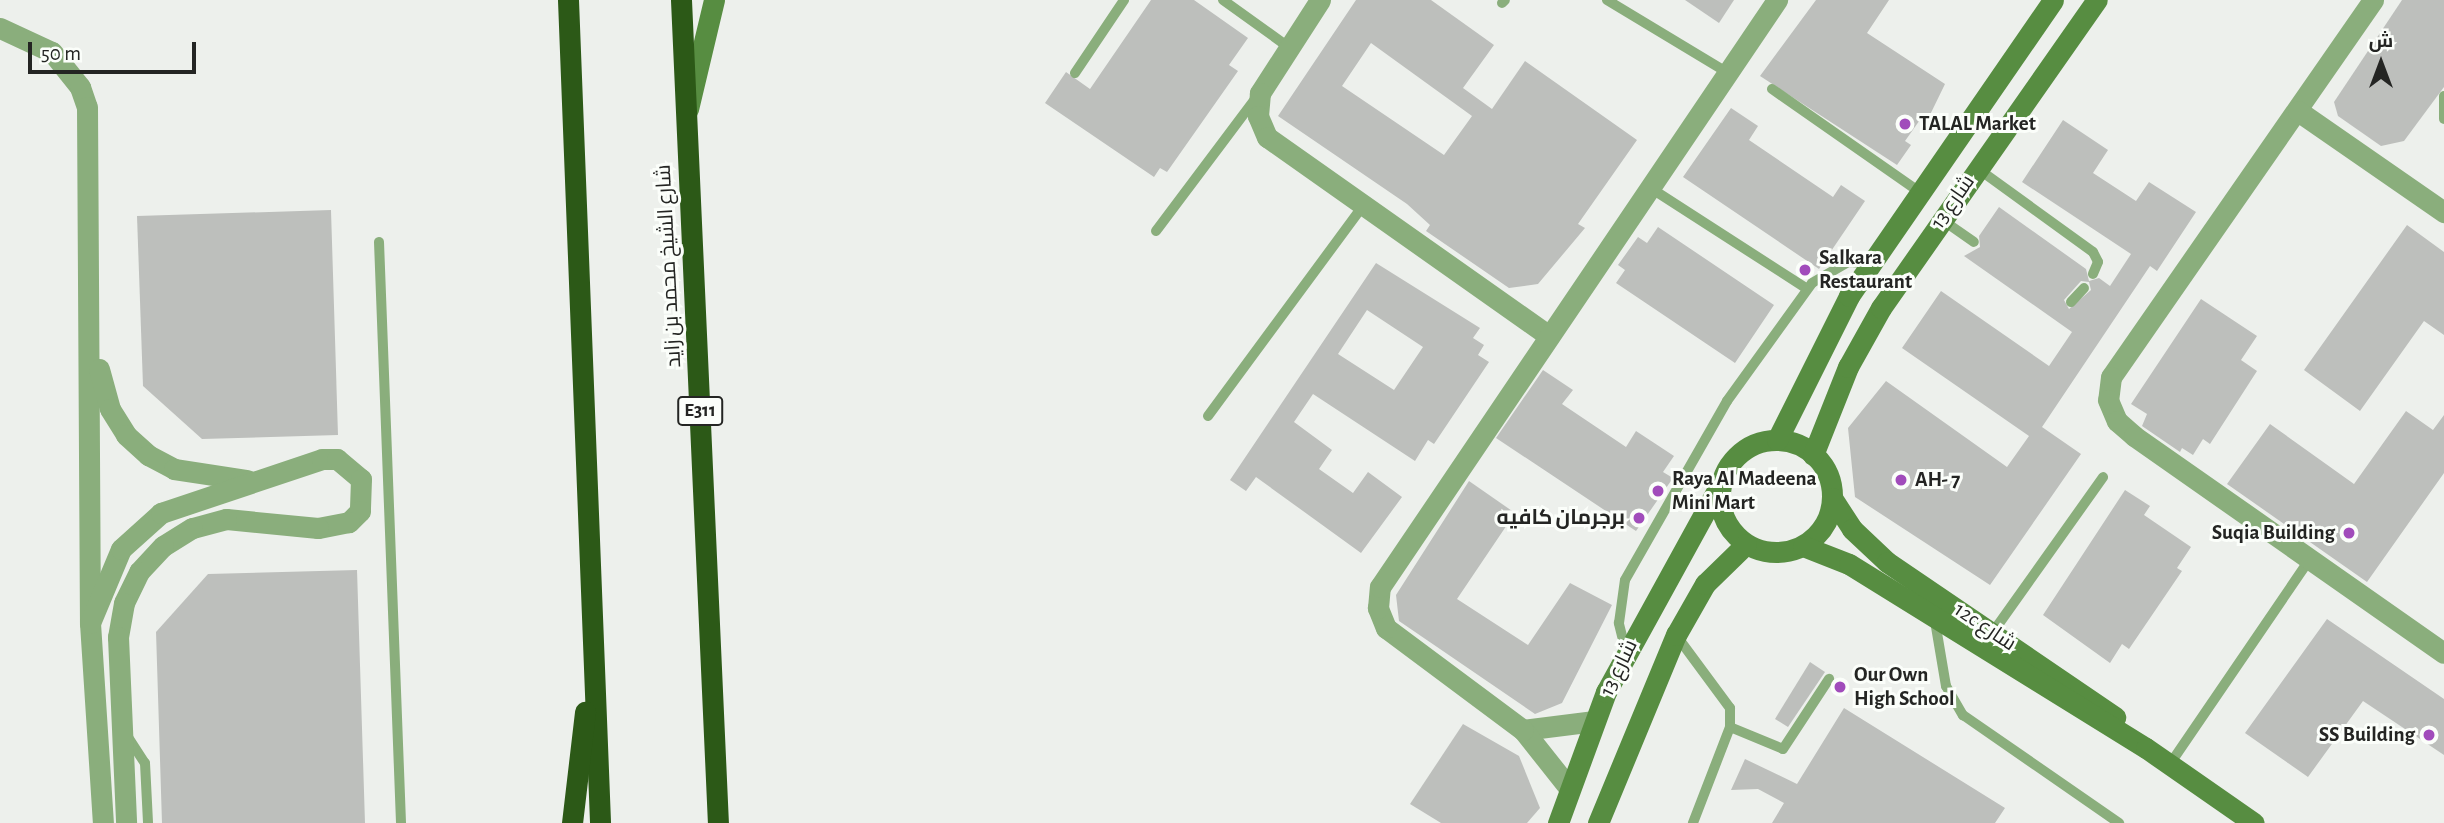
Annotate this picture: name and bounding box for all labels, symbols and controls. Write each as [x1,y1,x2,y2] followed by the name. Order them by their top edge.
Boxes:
[32,28,200,72] scale bar
[2346,28,2416,98] north arrow
[2369,32,2393,51] text: ش
[41,43,81,64] text: 50 m
[1919,111,2036,137] place label: TALAL Market
[1897,116,1913,132] marker: TALAL Market
[651,164,687,368] street label: شارع الشيخ محمد بن زايد
[1925,170,1981,234] street label: شارع 13
[1819,245,1912,295] place label: Salkara Restaurant
[1797,262,1813,278] marker: Salkara Restaurant
[676,396,724,426] road number: E311
[1672,466,1817,516] place label: Raya Al Madeena Mini Mart
[1915,467,1960,493] place label: AH- 7
[1893,472,1909,488] marker: AH- 7
[1650,483,1666,499] marker: Raya Al Madeena Mini Mart
[1496,505,1625,531] place label: برجرمان كافيه
[1631,510,1647,526] marker: برجرمان كافيه
[2212,520,2335,546] place label: Suqia Building
[2341,525,2357,541] marker: Suqia Building
[1949,597,2021,657] street label: 12c شارع
[1595,636,1643,700] street label: شارع 13
[1854,662,1955,712] place label: Our Own High School
[1832,679,1848,695] marker: Our Own High School
[2319,722,2415,748] place label: SS Building
[2421,727,2437,743] marker: SS Building

